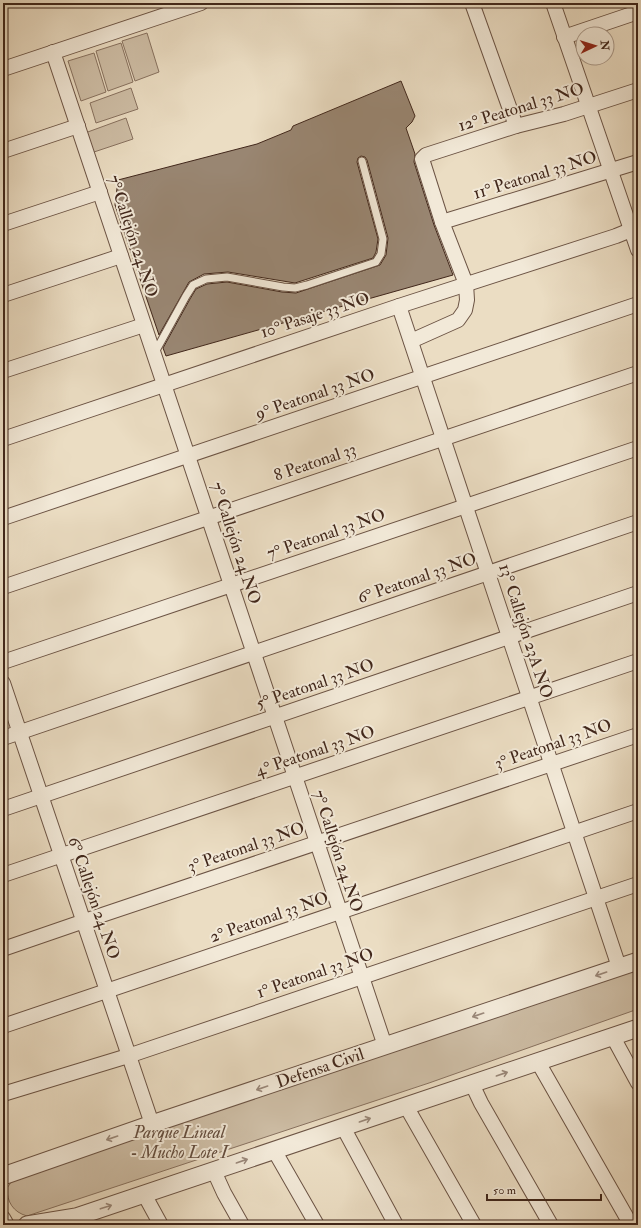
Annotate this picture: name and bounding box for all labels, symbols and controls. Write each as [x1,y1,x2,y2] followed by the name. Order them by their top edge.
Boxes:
[575,26,615,66] north arrow
[598,39,611,52] text: N
[455,78,587,136] street label: 12° Peatonal 33 NO
[471,146,599,204] street label: 11° Peatonal 33 NO
[103,172,163,300] street label: 7° Callejón 24 NO
[258,287,372,343] street label: 10° Pasaje 33 NO
[251,364,377,425] street label: 9° Peatonal 33 NO
[271,438,359,486] street label: 8 Peatonal 33
[206,479,266,607] street label: 7° Callejón 24 NO
[264,504,388,564] street label: 7° Peatonal 33 NO
[355,548,479,608] street label: 6° Peatonal 33 NO
[494,561,558,701] street label: 13° Callejón 23A NO
[253,654,377,714] street label: 5° Peatonal 33 NO
[492,714,614,774] street label: 3° Peatonal 33 NO
[252,721,378,781] street label: 4° Peatonal 33 NO
[308,787,368,915] street label: 7° Callejón 24 NO
[185,817,307,877] street label: 3° Peatonal 33 NO
[63,834,125,962] street label: 6° Callejón 24 NO
[207,887,331,947] street label: 2° Peatonal 33 NO
[254,943,376,1003] street label: 1° Peatonal 33 NO
[595,970,607,978] one-way arrow
[471,1012,484,1019] one-way arrow
[273,1043,367,1093] street label: Defensa Civil
[495,1070,508,1077] one-way arrow
[256,1084,268,1092] one-way arrow
[359,1116,372,1123] one-way arrow
[130,1122,230,1163] park label: Parque Lineal - Mucho Lote I
[106,1135,119,1142] one-way arrow
[236,1157,249,1164] one-way arrow
[487,1176,601,1202] scale bar
[493,1183,517,1198] text: 50 m
[99,1203,112,1210] one-way arrow

